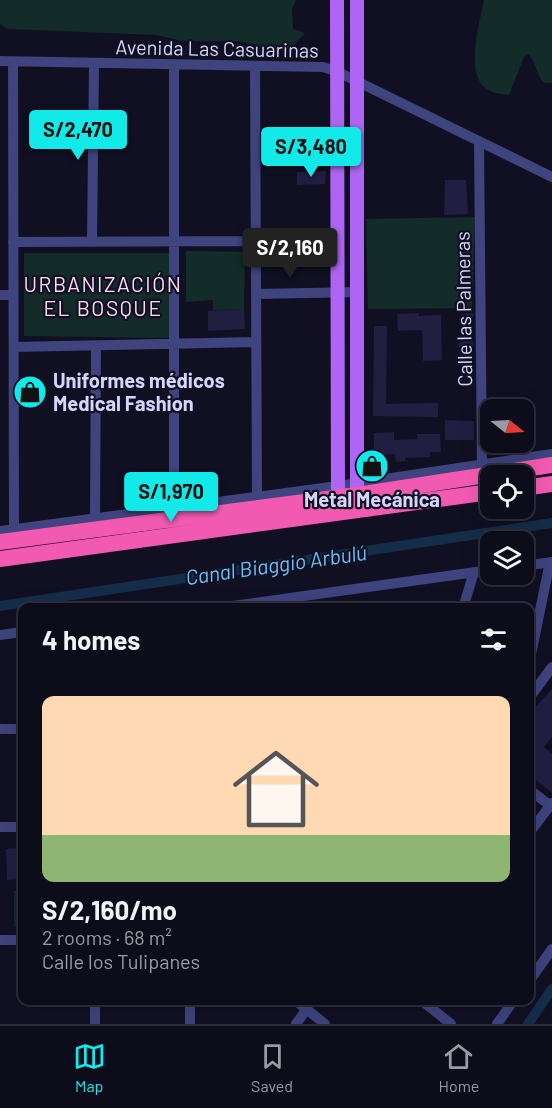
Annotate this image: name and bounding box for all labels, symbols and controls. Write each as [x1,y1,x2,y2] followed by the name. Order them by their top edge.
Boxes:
[115,34,319,62] street label: Avenida Las Casuarinas
[23,110,133,161] pin: S/2,470
[43,117,113,141] text: S/2,470
[256,127,366,178] pin: S/3,480
[275,134,347,158] text: S/3,480
[235,228,345,279] pin: S/2,160
[450,231,476,387] street label: Calle las Palmeras
[256,235,324,259] text: S/2,160
[24,271,183,320] district label: URBANIZACIÓN EL BOSQUE
[53,368,225,415] place label: Uniformes médicos Medical Fashion
[12,374,48,410] shop icon: Uniformes médicos Medical Fashion
[480,399,534,453] north arrow
[480,399,534,585] map controls
[354,448,390,484] shop icon: Metal Mecánica
[480,465,534,519] button: locate
[116,472,226,523] pin: S/1,970
[138,479,204,503] text: S/1,970
[304,487,440,511] place label: Metal Mecánica
[480,531,534,585] button: layers
[184,539,368,589] water label: Canal Biaggio Arbulú
[477,623,510,656] icon: filters
[42,624,140,655] text: 4 homes
[222,735,330,843] icon: home
[42,894,177,925] text: S/2,160/mo
[42,925,172,949] text: 2 rooms · 68 m²
[42,949,200,973] text: Calle los Tulipanes
[73,1040,106,1095] tab: Map
[251,1040,293,1095] tab: Saved
[438,1040,479,1095] tab: Home

